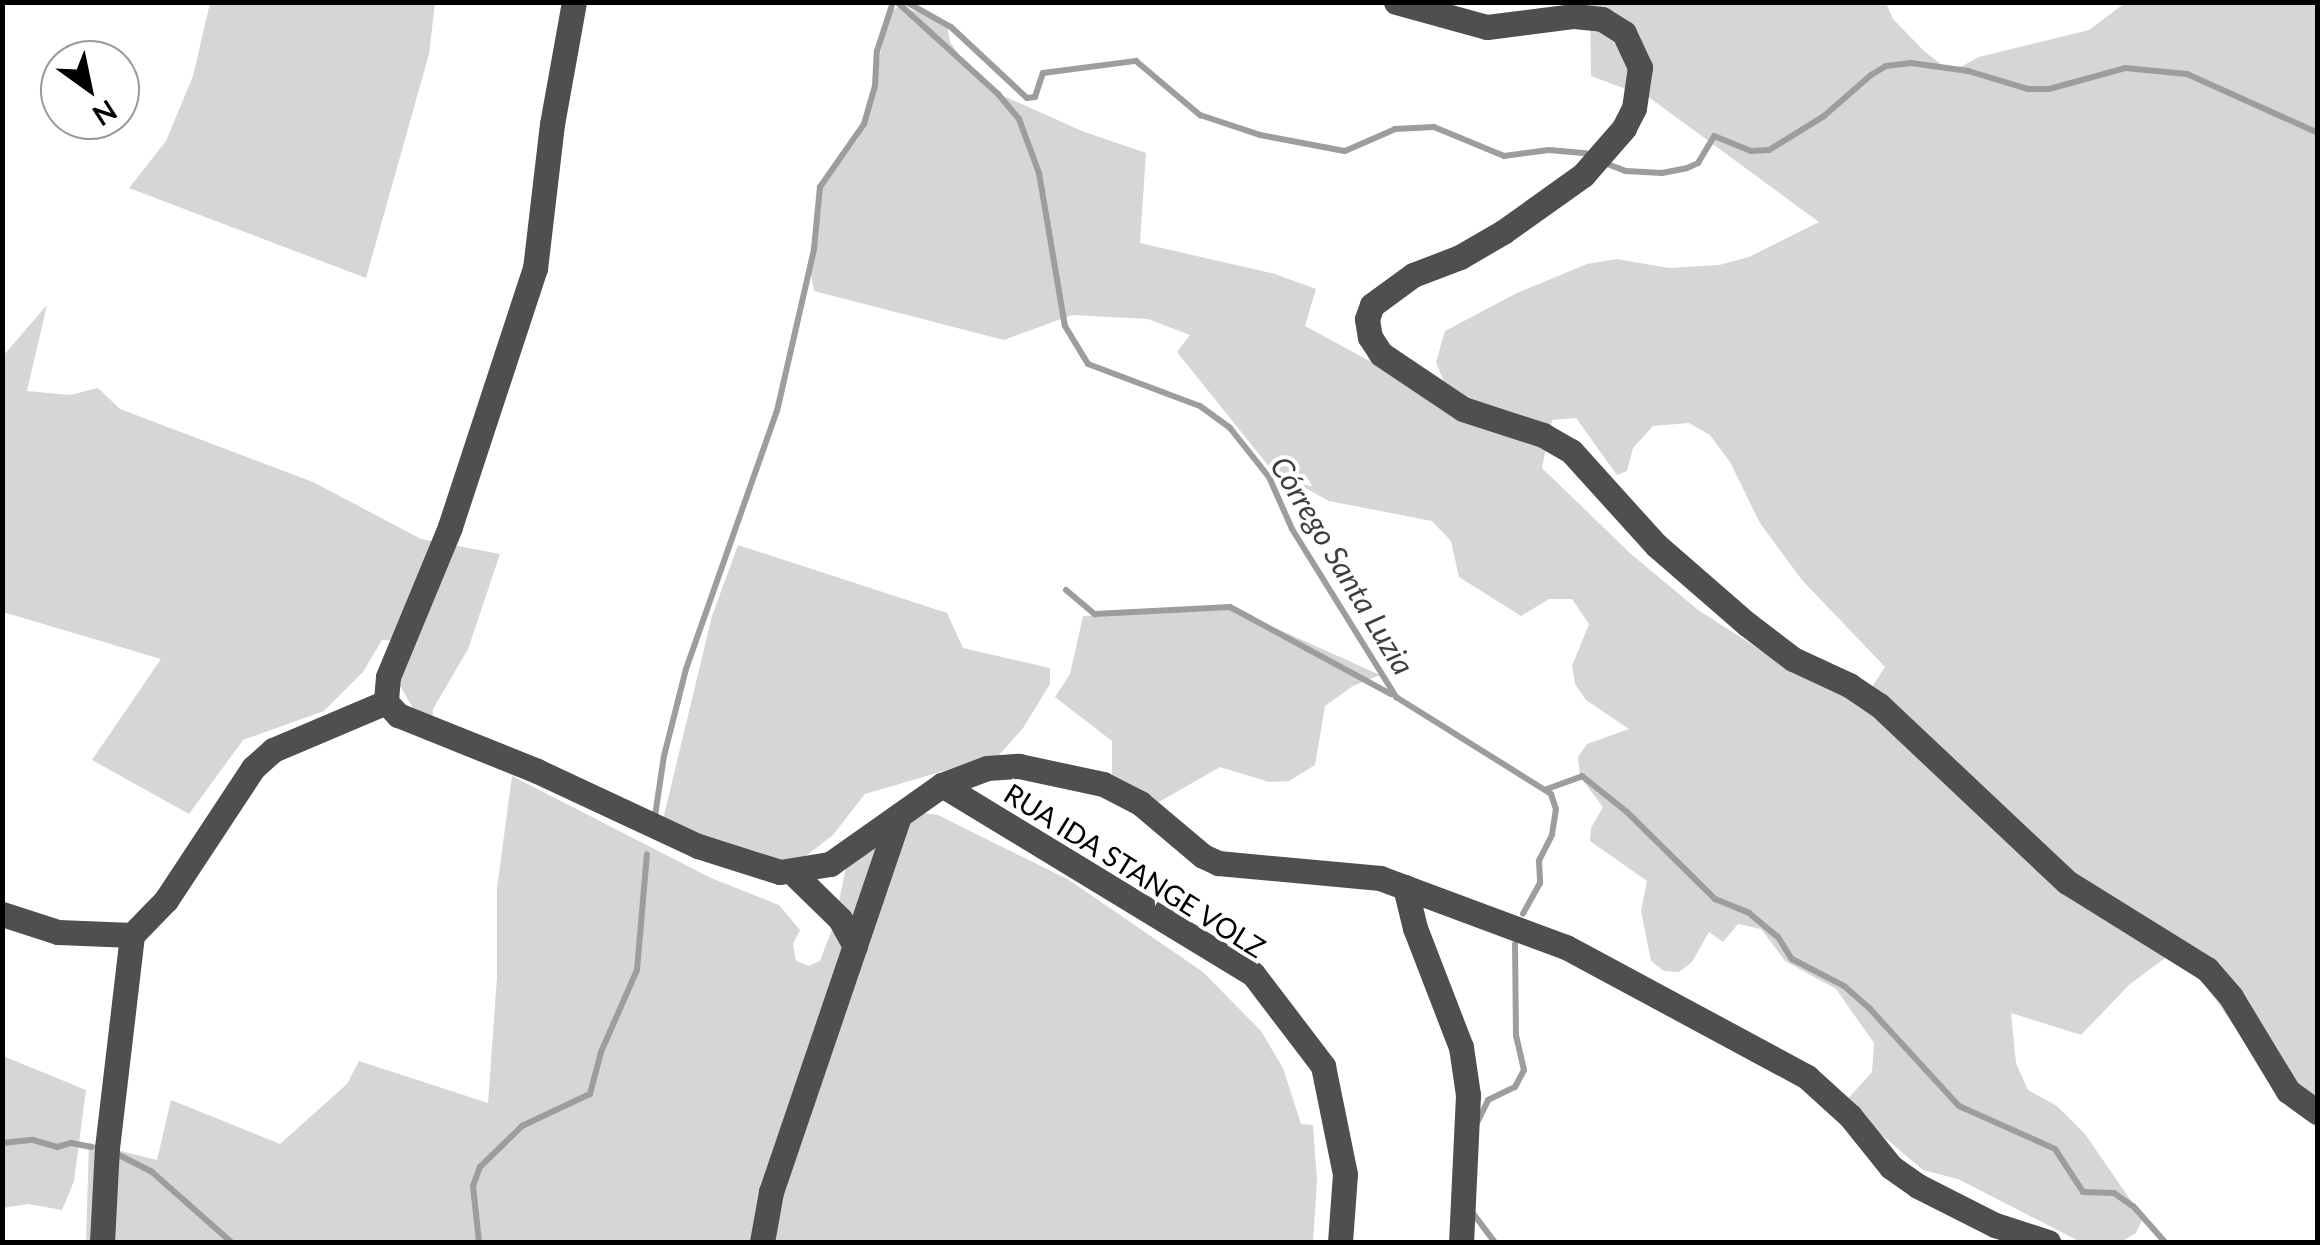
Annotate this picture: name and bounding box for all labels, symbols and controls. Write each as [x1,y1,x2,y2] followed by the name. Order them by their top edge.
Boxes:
[40,40,140,140] north arrow
[87,93,124,134] text: N
[1264,449,1422,681] water label: Córrego Santa Luzia
[997,775,1273,965] street label: RUA IDA STANGE VOLZ

